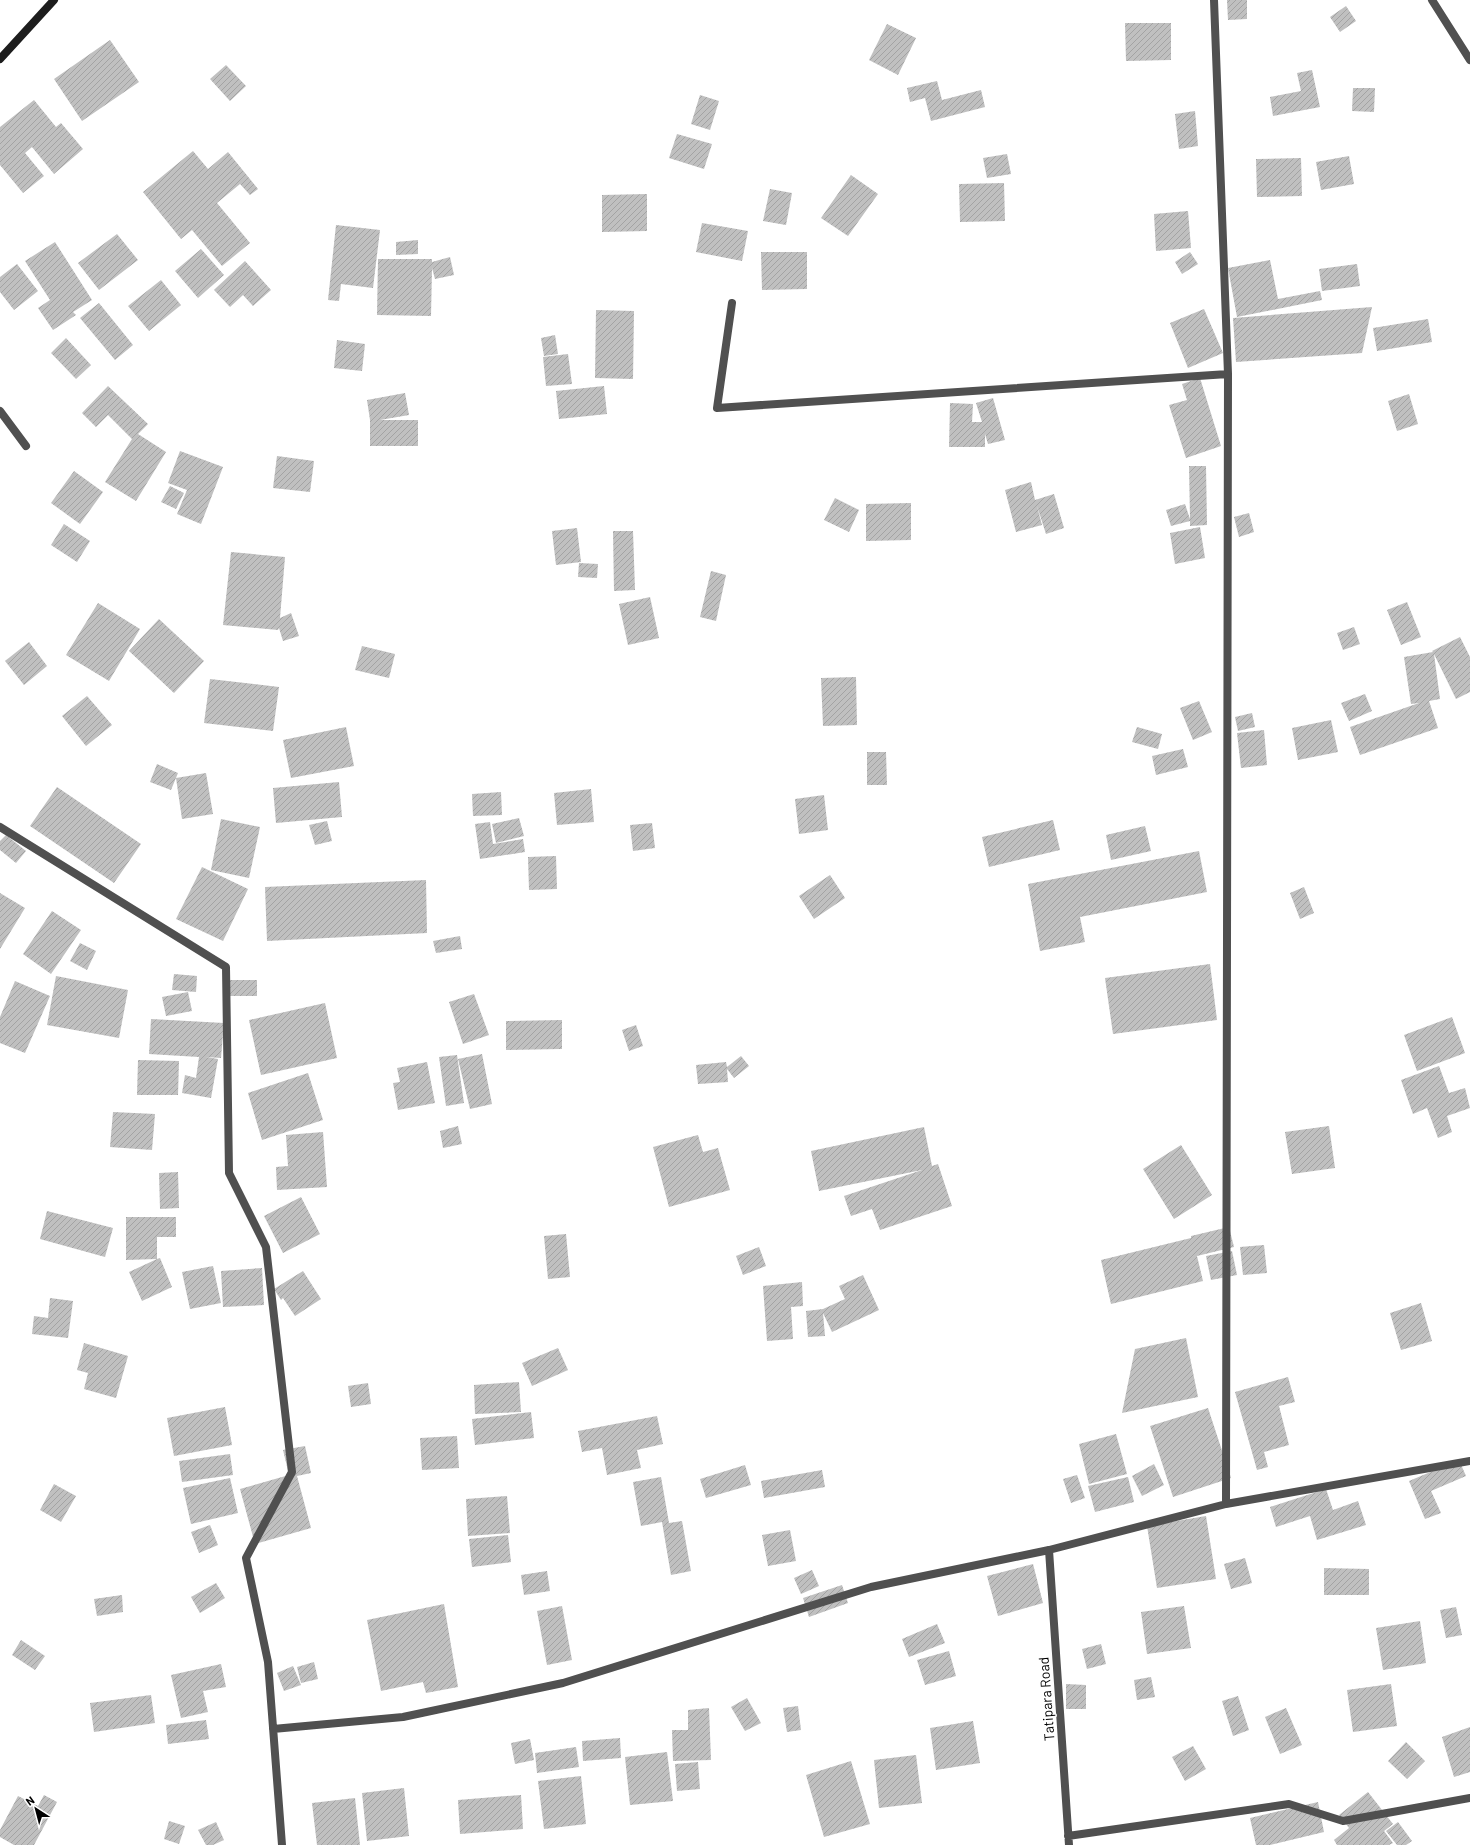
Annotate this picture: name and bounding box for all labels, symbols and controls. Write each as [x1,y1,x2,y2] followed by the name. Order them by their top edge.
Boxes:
[1035,1656,1057,1742] street label: Tatipara Road
[16,1789,56,1829] north arrow
[23,1793,37,1808] text: N

